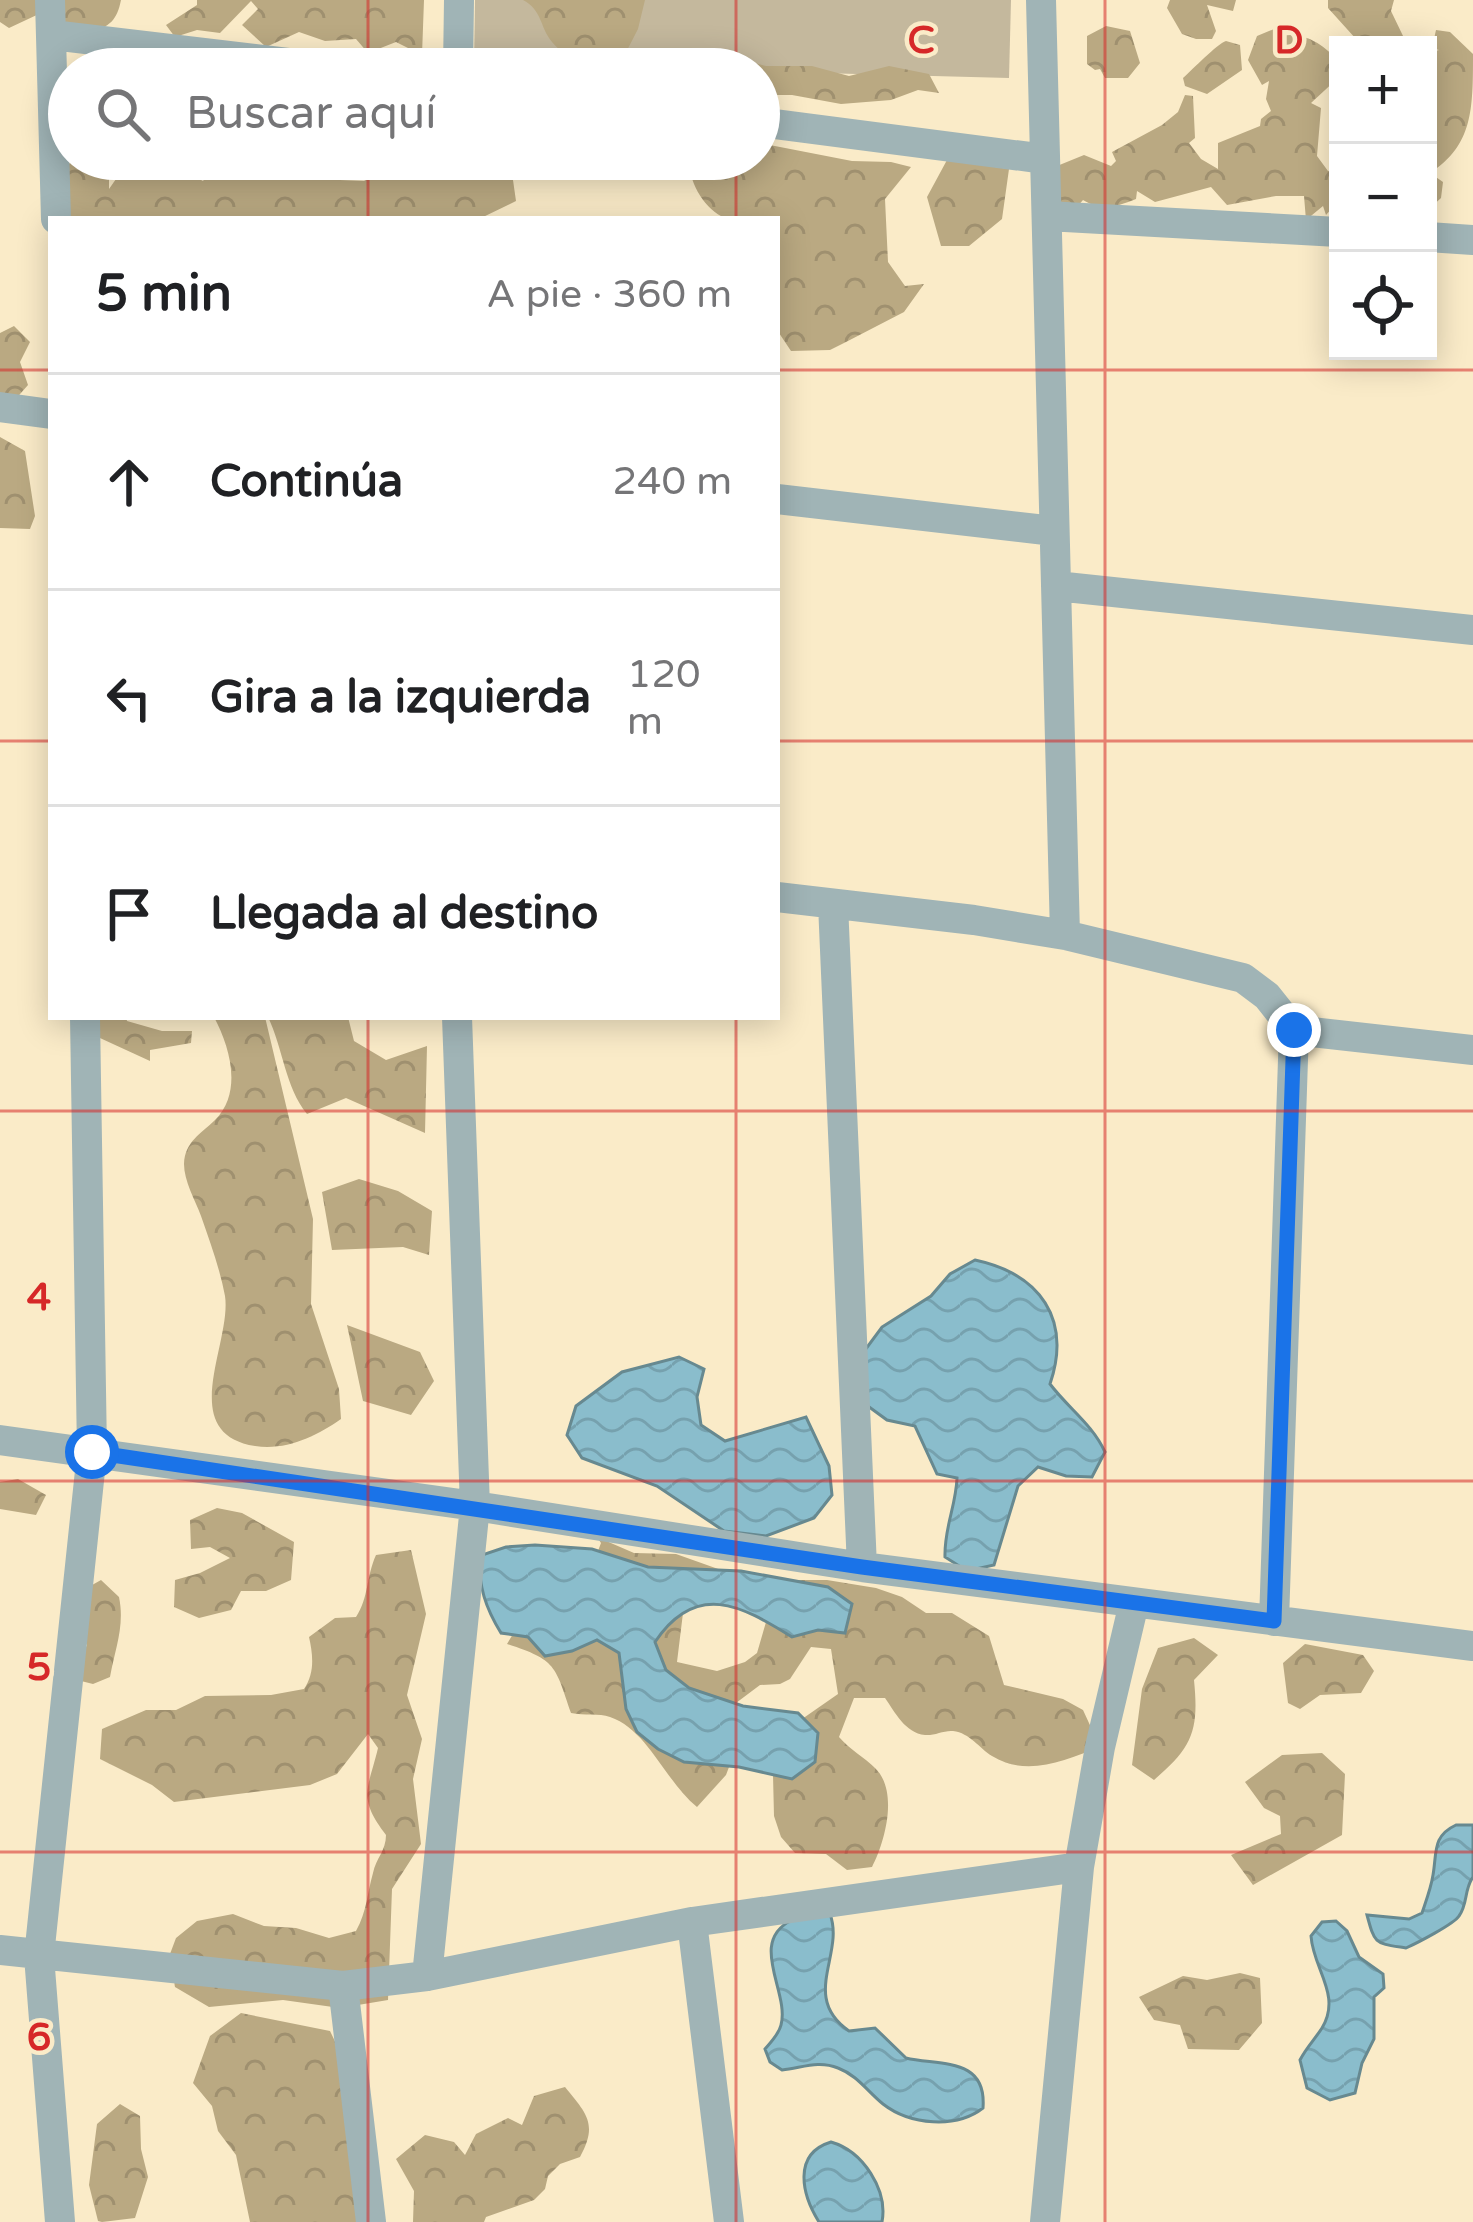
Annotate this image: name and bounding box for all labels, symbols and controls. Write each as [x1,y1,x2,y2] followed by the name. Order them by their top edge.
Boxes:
[907,17,935,64] text: C
[1274,17,1304,64] text: D
[1329,36,1437,360] map controls
[1329,36,1437,144] button: +
[48,48,780,180] search box
[90,81,156,147] icon: search
[186,87,436,141] text: Buscar aquí
[1329,144,1437,252] button: −
[1329,252,1437,360] button: locate
[96,263,232,325] text: 5 min
[487,271,732,318] text: A pie · 360 m
[96,449,162,515] icon: ahead
[210,455,403,509] text: Continúa
[613,458,732,505] text: 240 m
[627,651,701,745] text: 120 m
[96,665,162,731] icon: left
[210,671,591,725] text: Gira a la izquierda
[96,881,162,947] icon: arrive
[210,887,598,941] text: Llegada al destino
[1267,1003,1321,1057] route end
[27,1274,51,1321] text: 4
[65,1425,119,1479] route start
[27,1644,51,1691] text: 5
[27,2014,51,2061] text: 6

